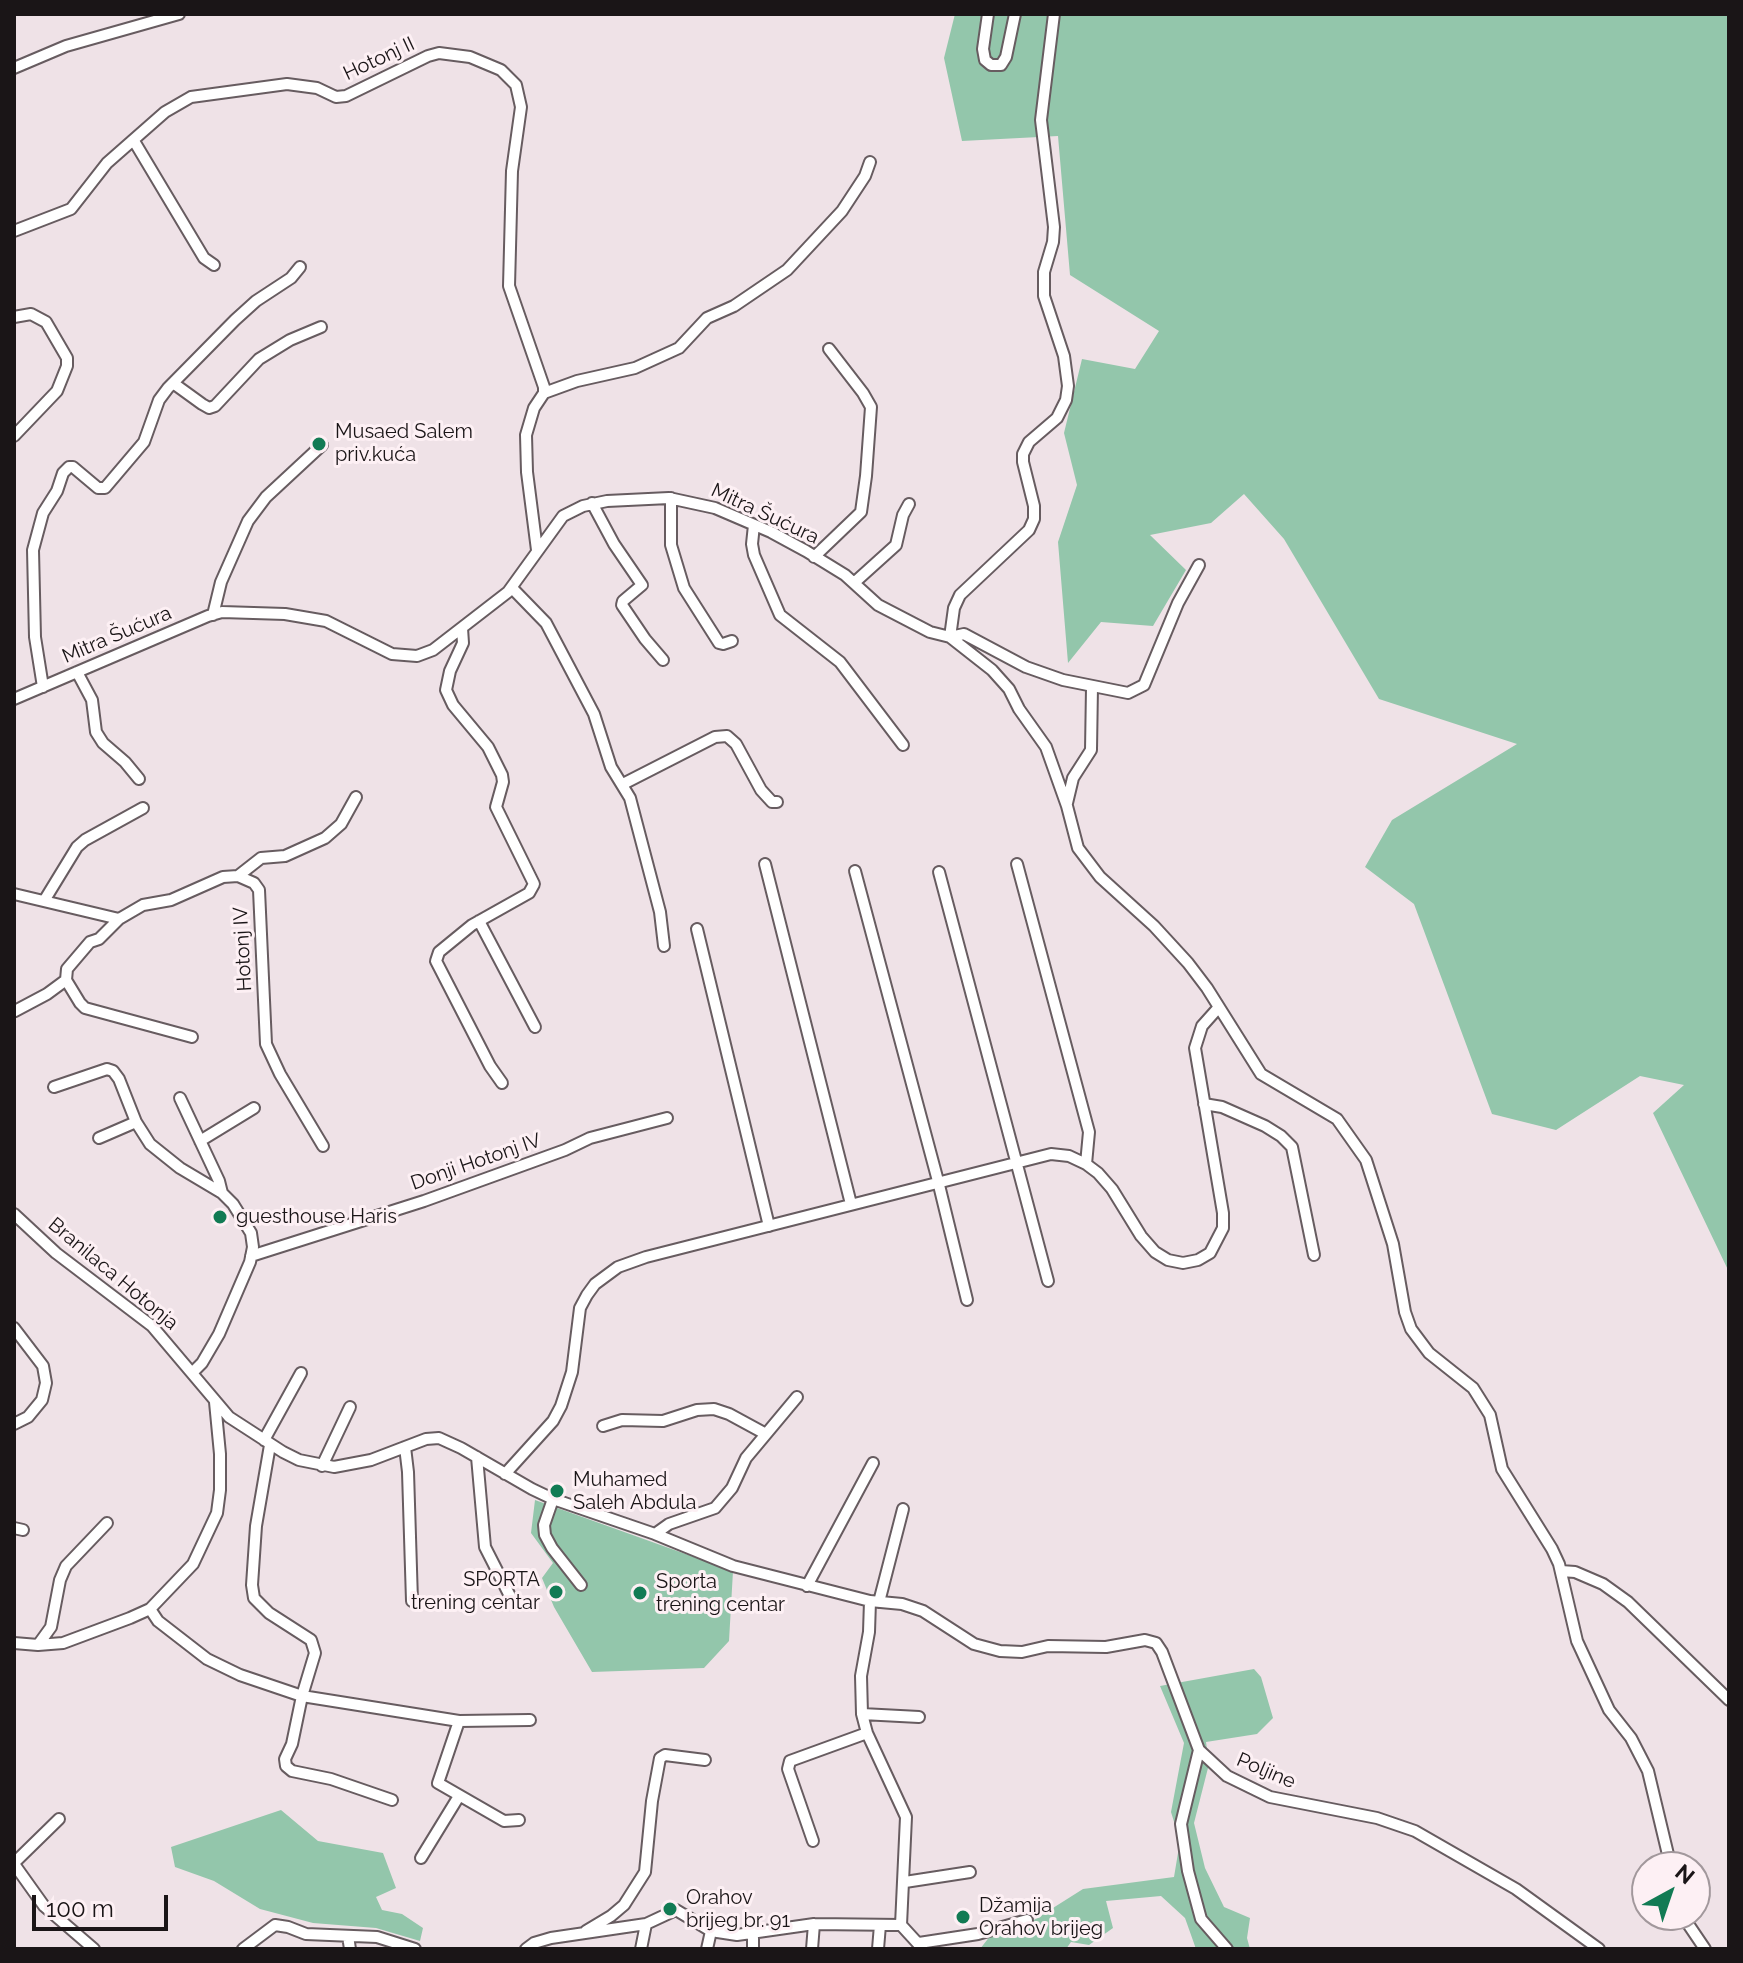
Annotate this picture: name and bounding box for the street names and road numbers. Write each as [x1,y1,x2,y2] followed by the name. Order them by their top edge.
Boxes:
[340,32,418,86] street label: Hotonj II
[707,479,823,549] street label: Mitra Šućura
[59,601,175,669] street label: Mitra Šućura
[229,906,257,992] street label: Hotonj IV
[408,1128,544,1196] street label: Donji Hotonj IV
[43,1213,183,1335] street label: Branilaca Hotonja
[1233,1748,1299,1794] street label: Poljine

